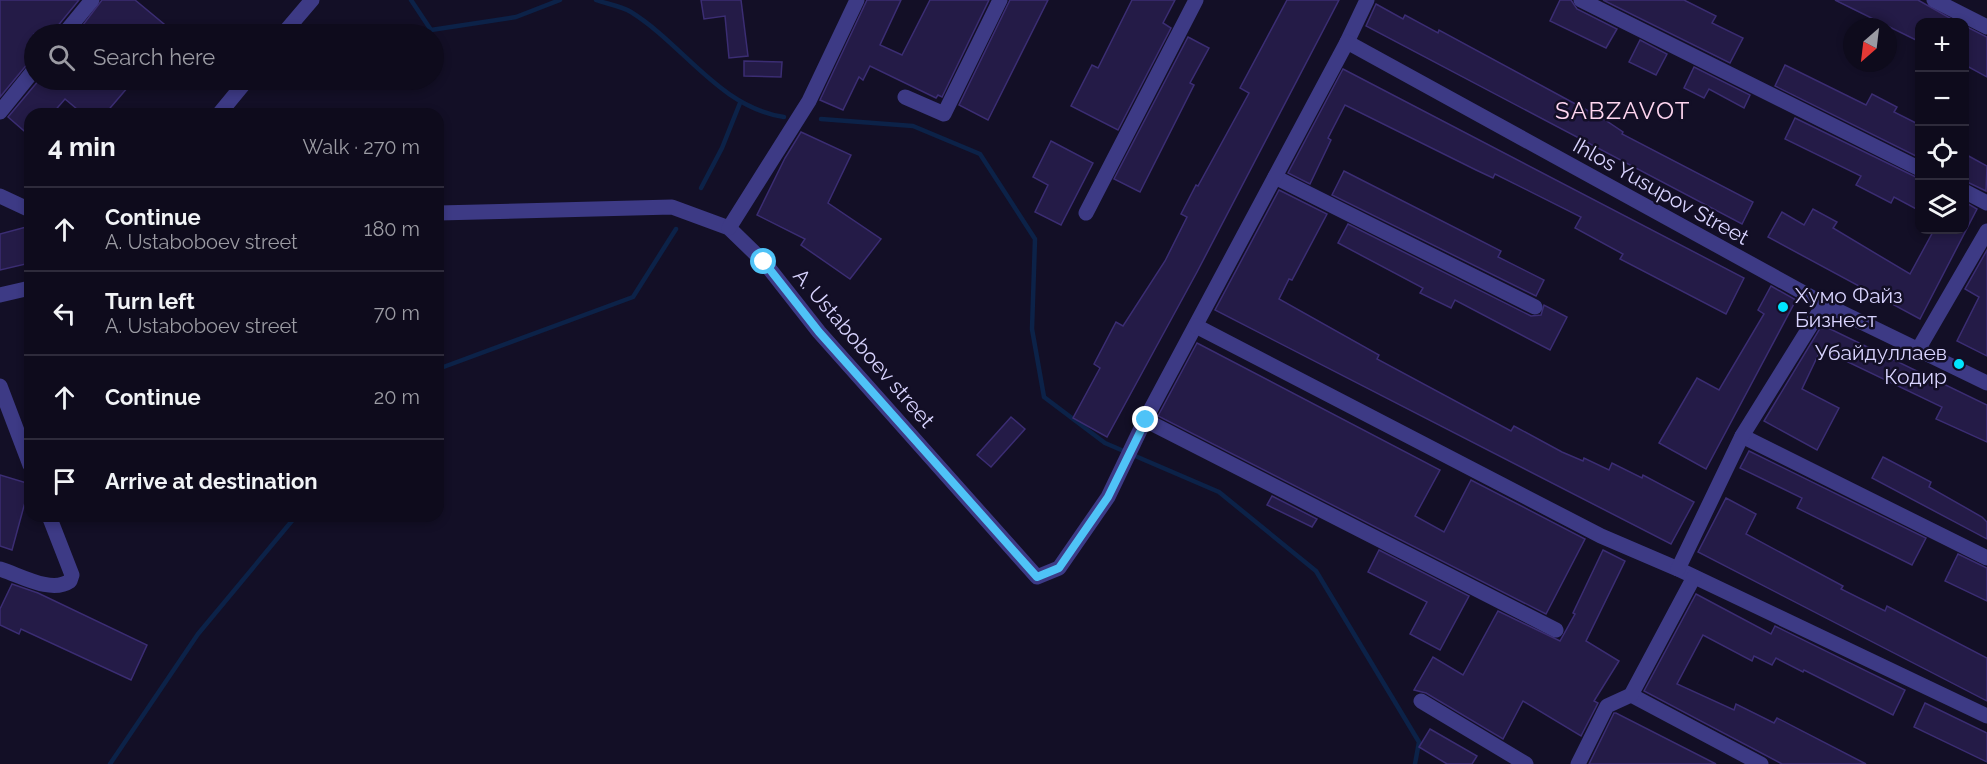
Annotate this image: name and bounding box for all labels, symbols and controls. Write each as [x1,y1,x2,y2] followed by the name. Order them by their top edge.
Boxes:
[1843,18,1897,72] north arrow
[1915,18,1969,234] map controls
[1915,18,1969,72] button: +
[24,24,444,90] search box
[45,41,78,74] icon: search
[93,44,215,70] text: Search here
[1915,72,1969,126] button: −
[1555,96,1691,125] district label: SABZAVOT
[1915,126,1969,180] button: locate
[48,132,116,162] text: 4 min
[1569,132,1753,250] street label: Ihlos Yusupov Street
[302,135,420,159] text: Walk · 270 m
[1915,180,1969,234] button: layers
[105,204,201,230] text: Continue
[48,213,81,246] icon: ahead
[364,217,420,241] text: 180 m
[105,230,298,254] text: A. Ustaboboev street
[750,248,776,274] route start
[788,263,940,433] street label: A. Ustaboboev street
[1795,283,1903,332] place label: Хумо Файз Бизнест
[105,288,195,314] text: Turn left
[48,297,81,330] icon: left
[1776,300,1790,314] marker: Хумо Файз Бизнест
[374,301,420,325] text: 70 m
[105,314,298,338] text: A. Ustaboboev street
[1815,340,1947,389] place label: Убайдуллаев Кодир
[1952,357,1966,371] marker: Убайдуллаев Кодир
[48,381,81,414] icon: ahead
[105,384,201,410] text: Continue
[374,385,420,409] text: 20 m
[1132,406,1158,432] route end
[48,465,81,498] icon: arrive
[105,468,318,494] text: Arrive at destination

